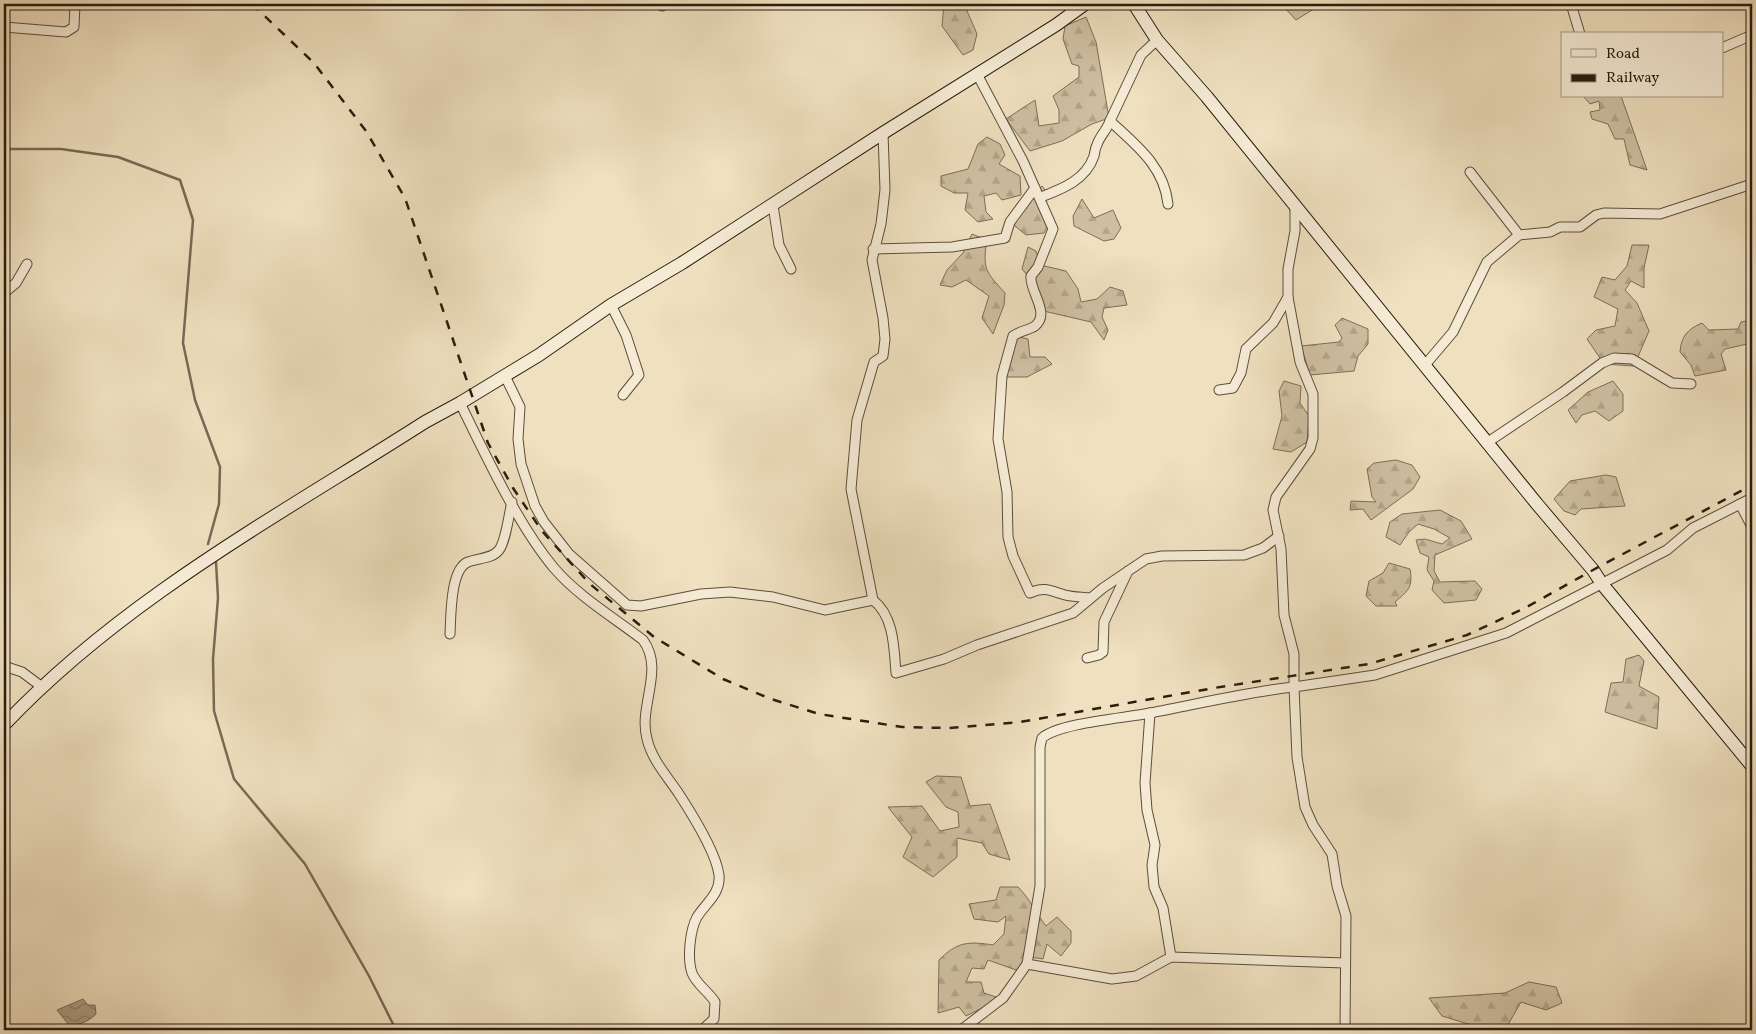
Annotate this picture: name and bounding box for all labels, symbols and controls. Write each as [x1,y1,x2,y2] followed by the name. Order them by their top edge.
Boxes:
[1561,32,1724,98] legend
[1606,44,1640,65] text: Road
[1606,68,1659,89] text: Railway

